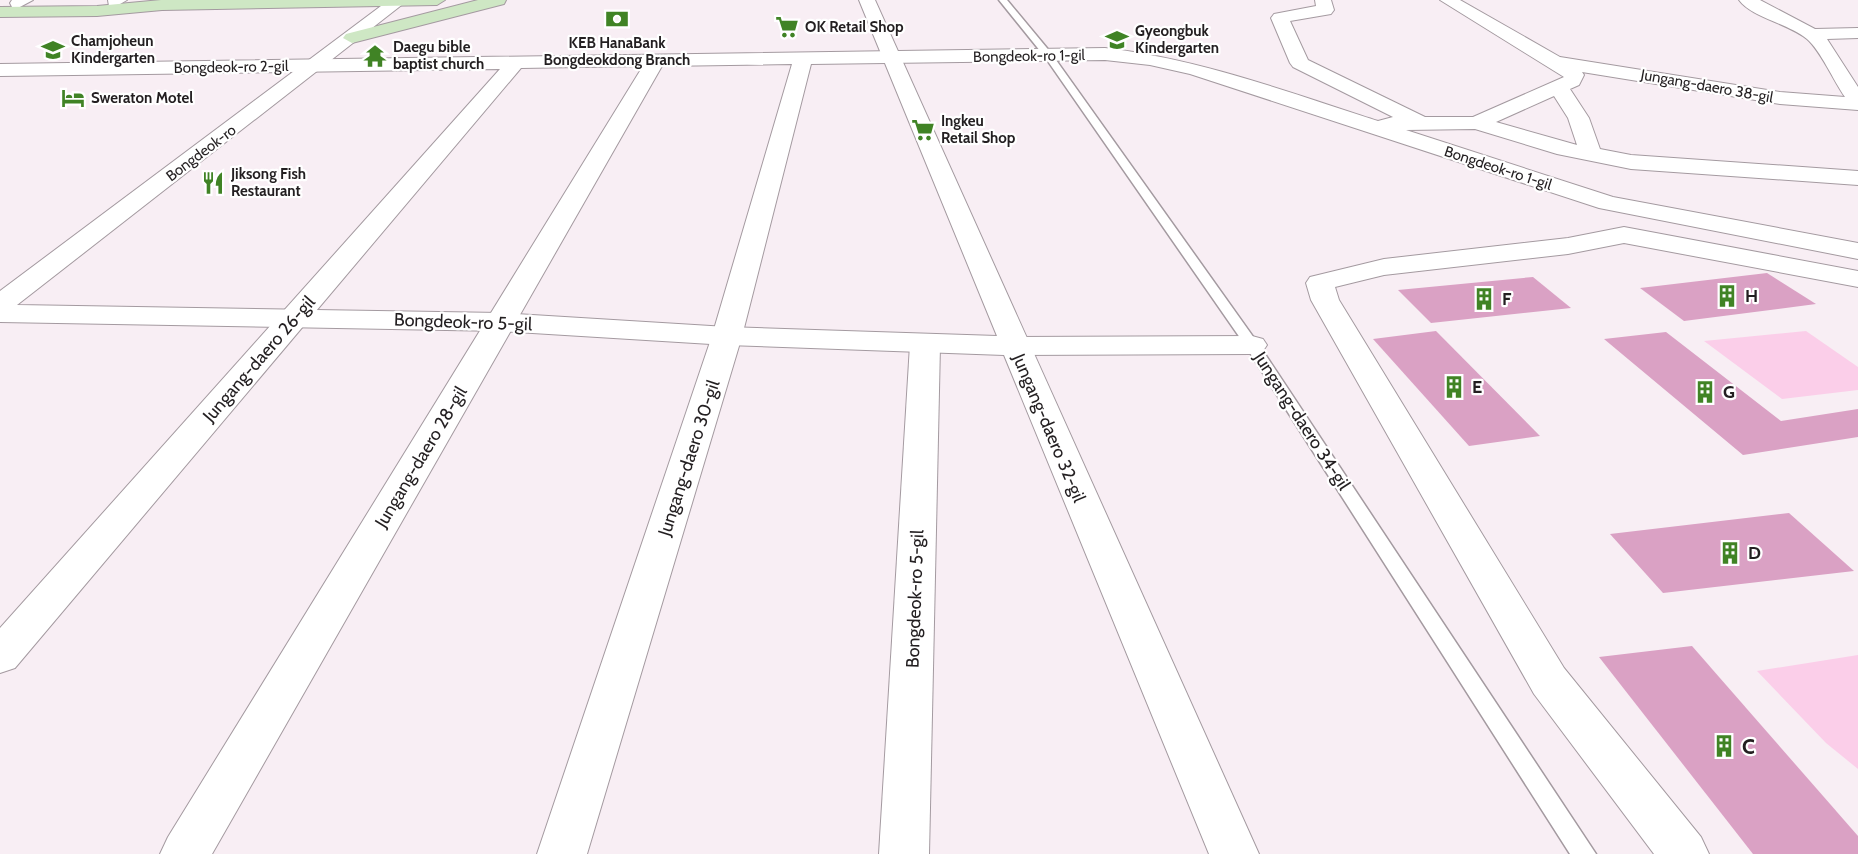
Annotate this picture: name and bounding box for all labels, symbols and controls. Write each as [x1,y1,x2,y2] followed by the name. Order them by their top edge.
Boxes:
[604,6,630,32] bank icon: KEB HanaBank Bongdeokdong Branch
[774,14,800,40] supermarket icon: OK Retail Shop
[805,18,904,36] place label: OK Retail Shop
[1135,22,1219,57] place label: Gyeongbuk Kindergarten
[1104,27,1130,53] school or university icon: Gyeongbuk Kindergarten
[71,32,155,67] place label: Chamjoheun Kindergarten
[544,34,690,69] place label: KEB HanaBank Bongdeokdong Branch
[40,37,66,63] school or university icon: Chamjoheun Kindergarten
[393,38,484,73] place label: Daegu bible baptist church
[362,43,388,69] temple icon: Daegu bible baptist church
[973,46,1086,66] street label: Bongdeok-ro 1-gil
[173,57,289,77] street label: Bongdeok-ro 2-gil
[1638,65,1775,107] street label: Jungang-daero 38-gil
[60,85,86,111] hotel icon: Sweraton Motel
[91,89,193,107] place label: Sweraton Motel
[941,112,1016,147] place label: Ingkeu Retail Shop
[910,117,936,143] supermarket icon: Ingkeu Retail Shop
[162,121,240,185] street label: Bongdeok-ro
[1442,142,1555,194] street label: Bongdeok-ro 1-gil
[230,165,306,200] place label: Jiksong Fish Restaurant
[200,170,226,196] restaurant icon: Jiksong Fish Restaurant
[1714,283,1740,309] building icon: H
[1745,285,1758,307] place label: H
[1471,286,1497,312] building icon: F
[1502,288,1512,310] place label: F
[198,291,320,427] street label: Jungang-daero 26-gil
[393,309,533,335] street label: Bongdeok-ro 5-gil
[1249,347,1355,495] street label: Jungang-daero 34-gil
[1007,349,1091,506] street label: Jungang-daero 32-gil
[1441,374,1467,400] building icon: E
[1472,376,1482,398] place label: E
[653,377,725,540] street label: Jungang-daero 30-gil
[1692,379,1718,405] building icon: G
[1723,381,1735,403] place label: G
[370,382,472,532] street label: Jungang-daero 28-gil
[902,529,928,669] street label: Bongdeok-ro 5-gil
[1717,540,1743,566] building icon: D
[1748,542,1761,564] place label: D
[1711,733,1737,759] building icon: C
[1742,734,1755,759] place label: C

